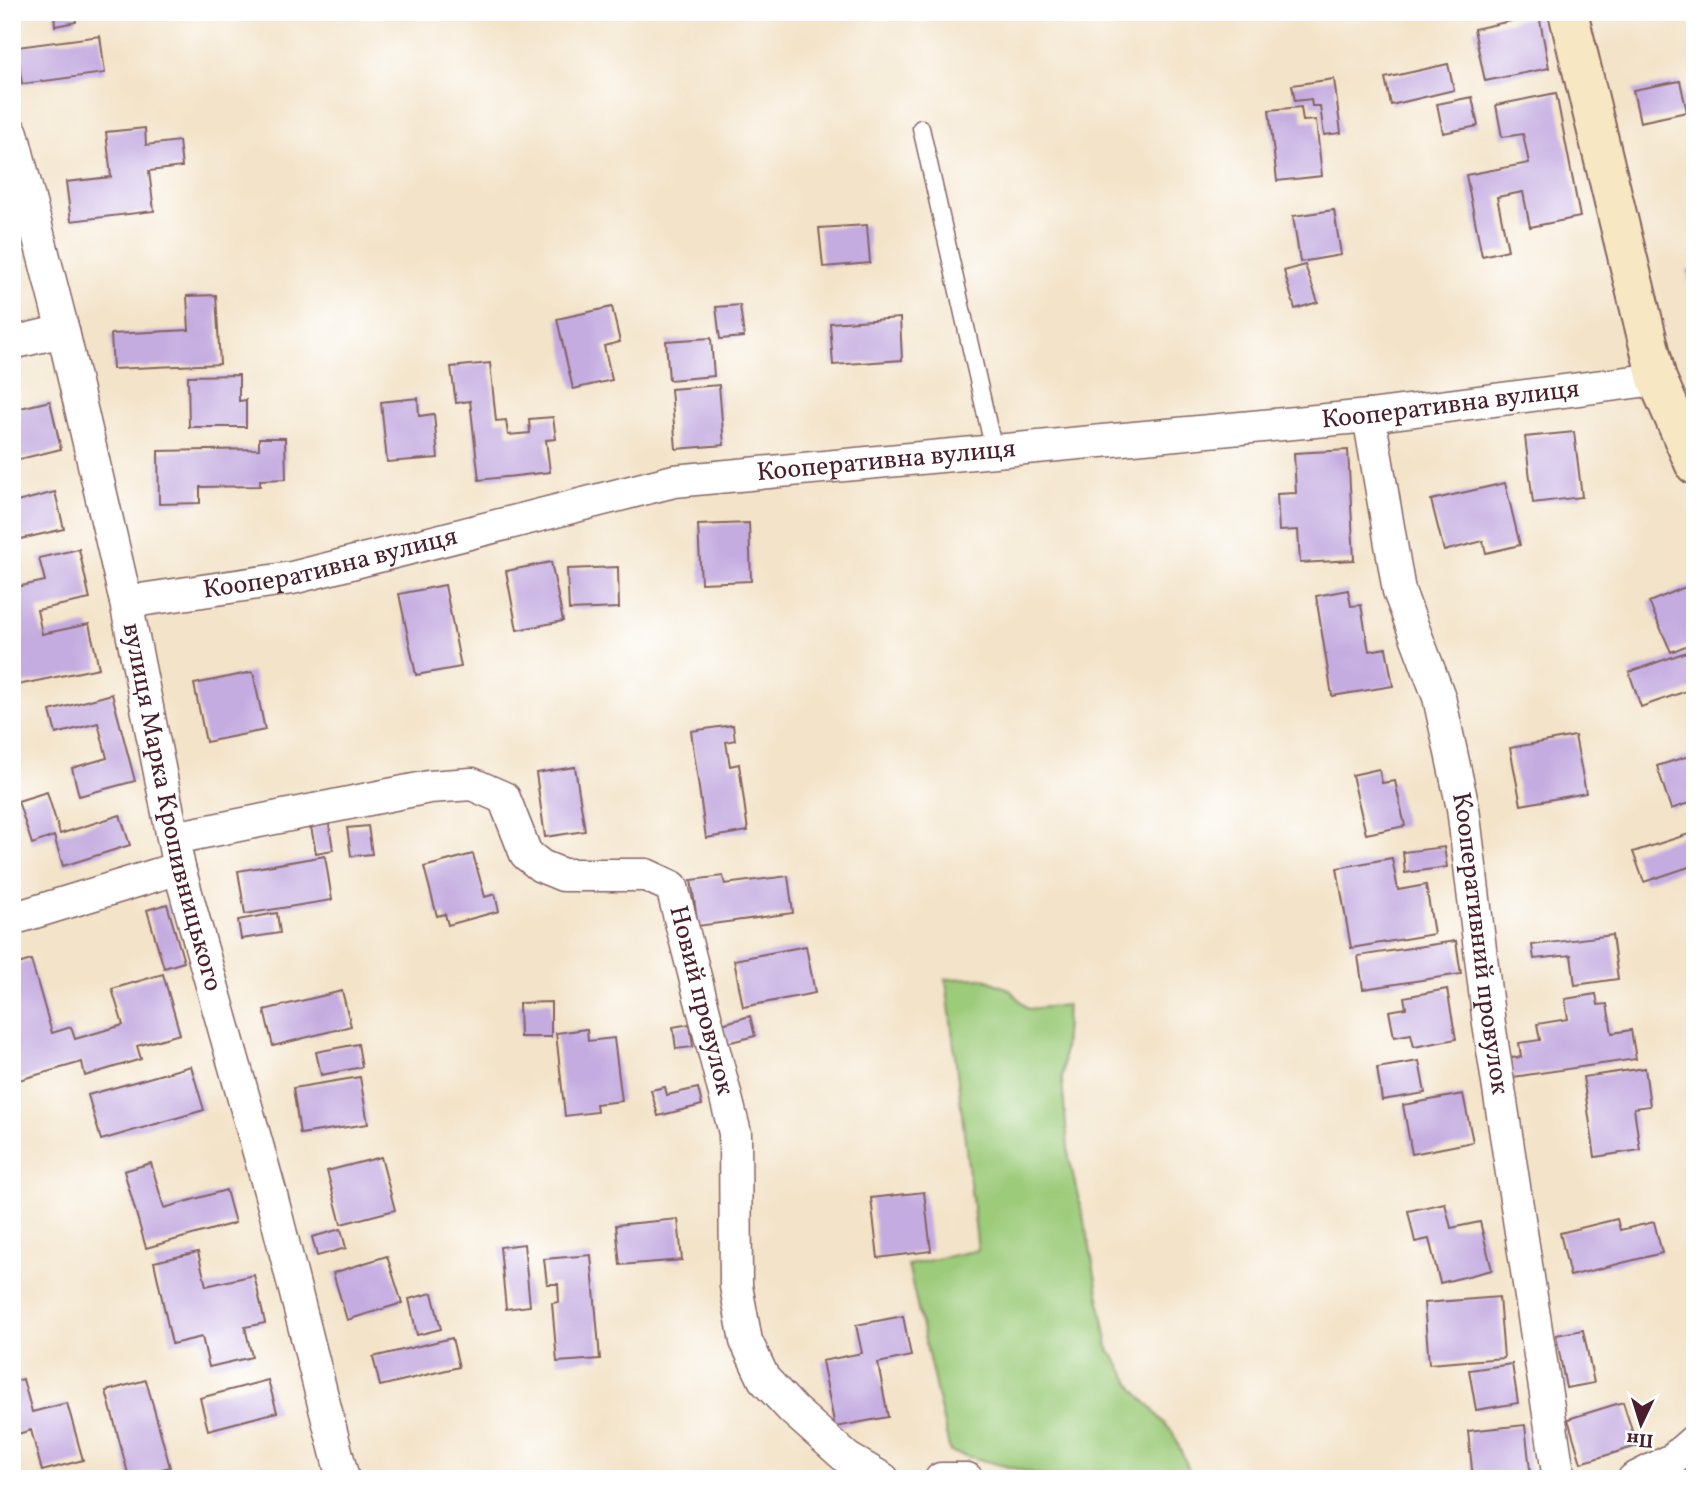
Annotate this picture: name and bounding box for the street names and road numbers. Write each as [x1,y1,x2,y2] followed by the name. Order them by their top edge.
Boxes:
[1320,371,1582,438] street label: Кооперативна вулиця
[755,431,1017,491] street label: Кооперативна вулиця
[201,519,461,609] street label: Кооперативна вулиця
[113,620,231,996] street label: вулиця Марка Кропивницького
[1442,789,1518,1097] street label: Кооперативний провулок
[659,902,743,1099] street label: Новий провулок

